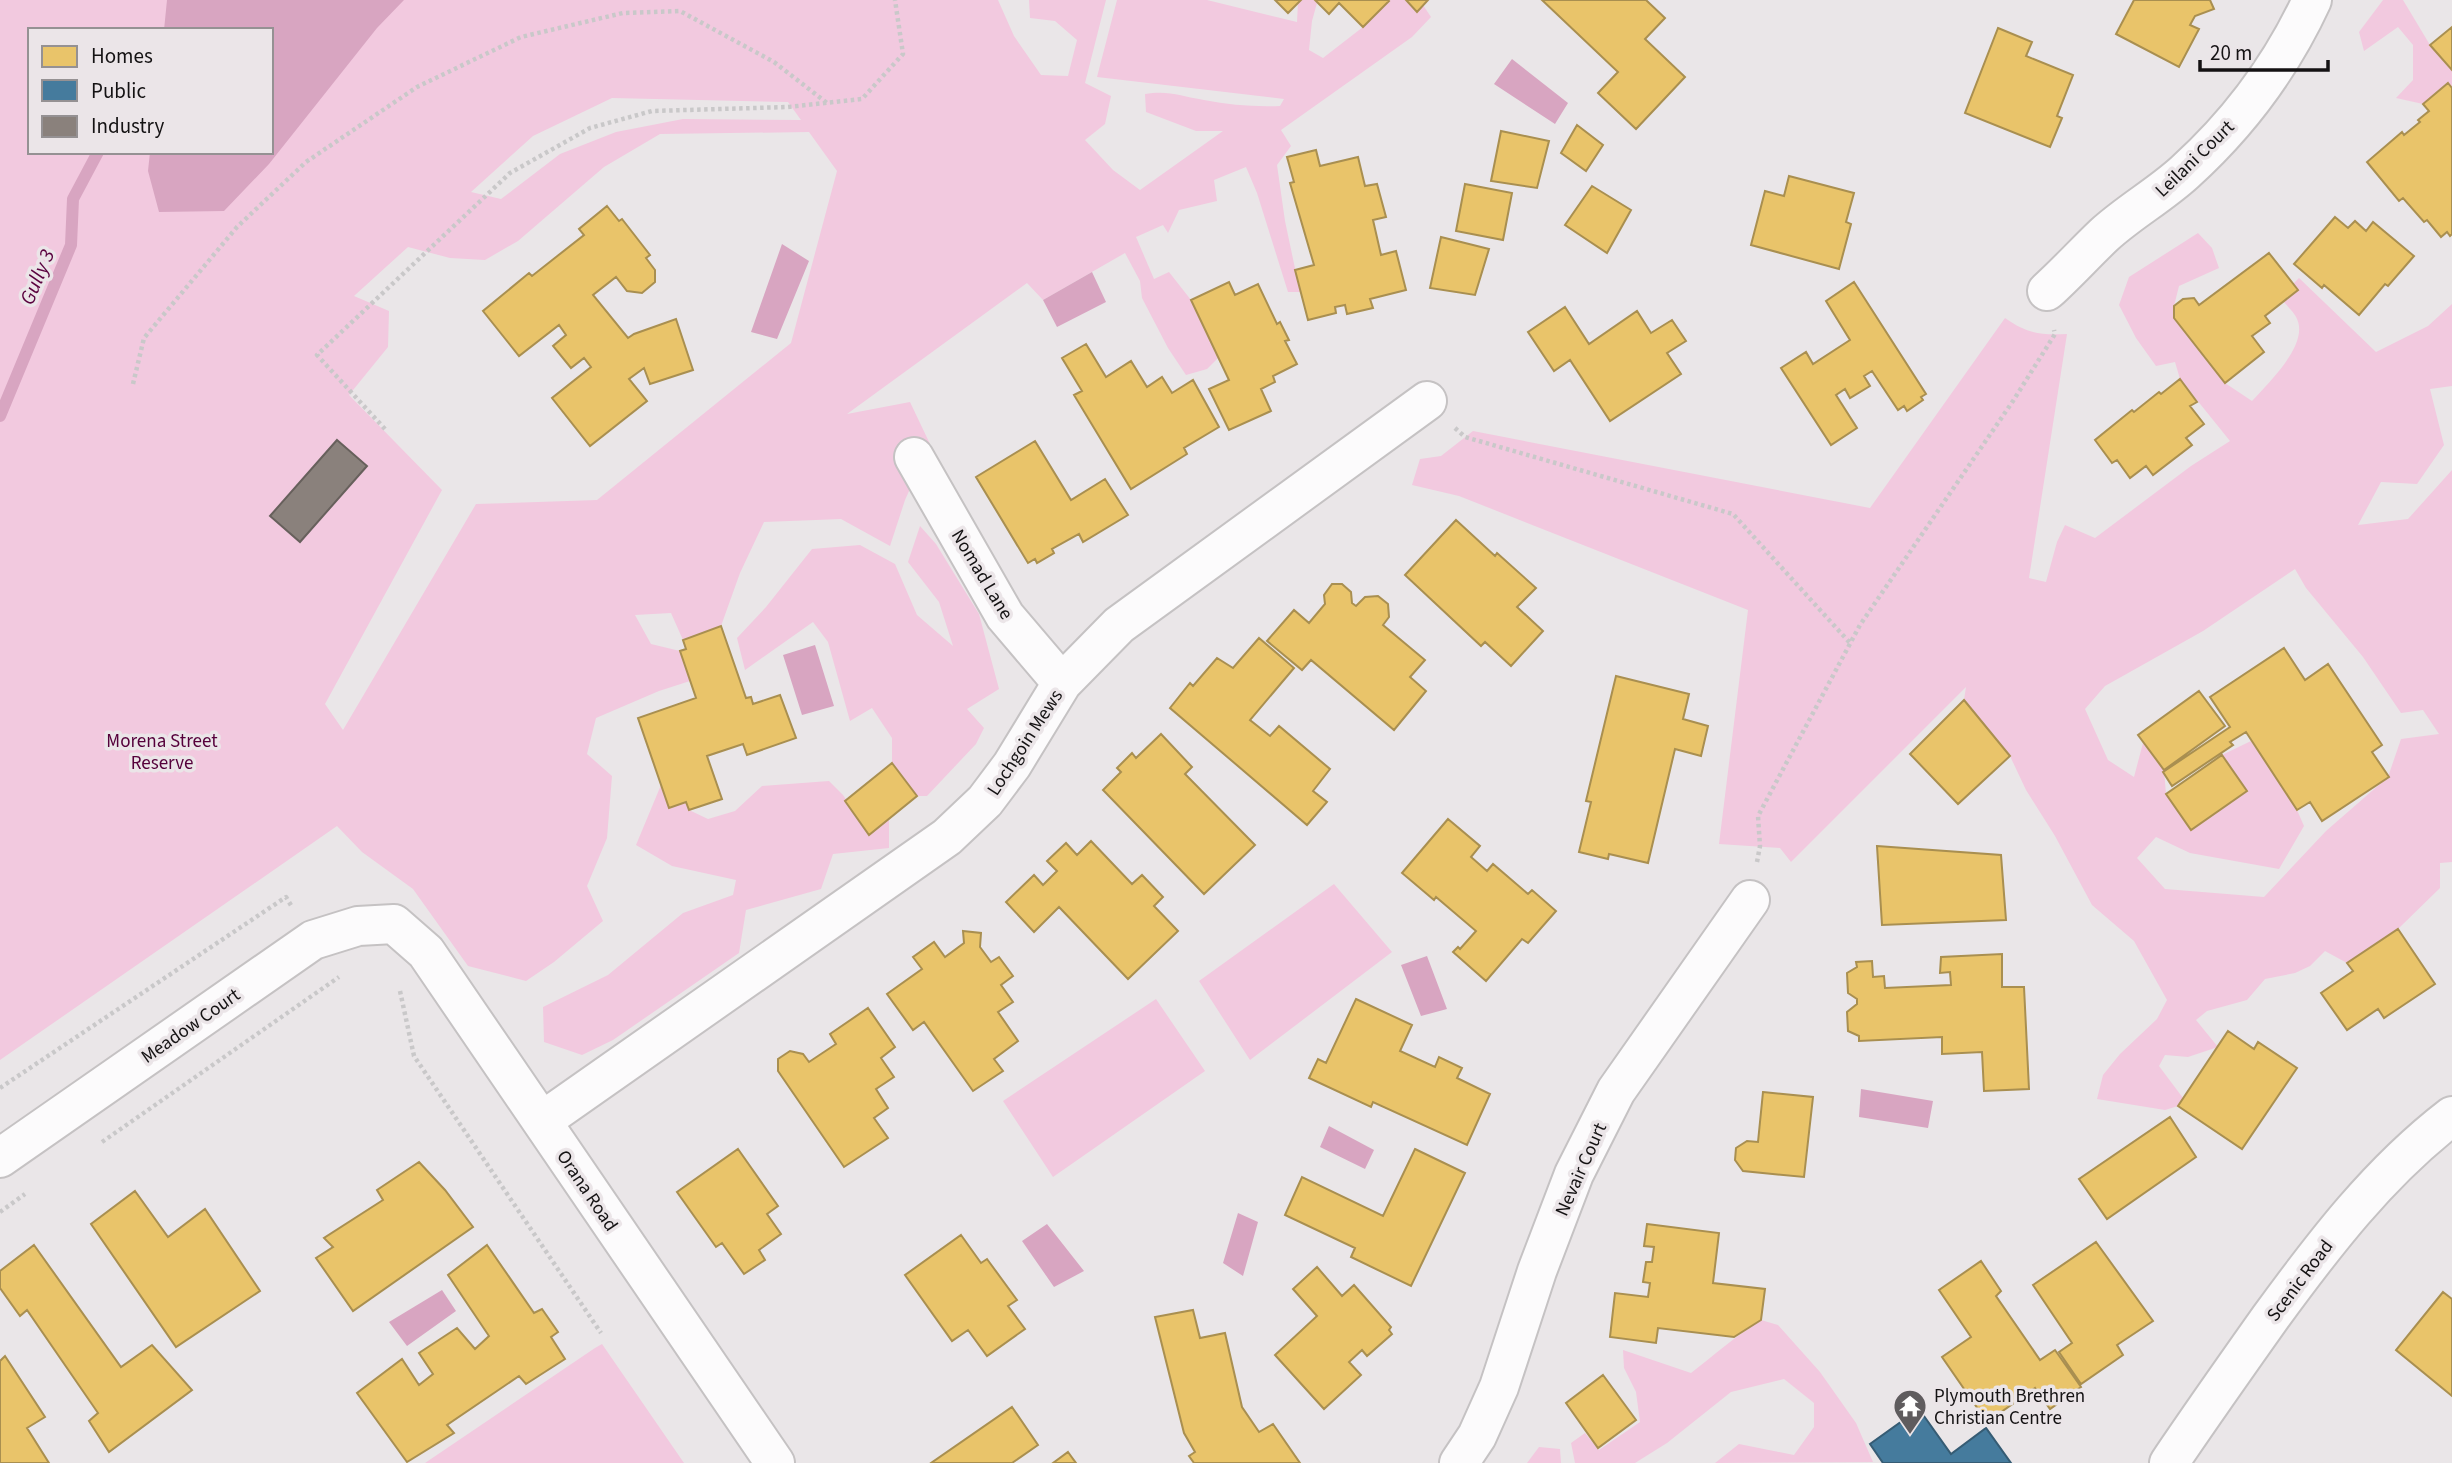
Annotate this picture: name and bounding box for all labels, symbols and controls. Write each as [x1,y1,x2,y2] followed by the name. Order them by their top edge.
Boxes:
[28,28,273,154] legend
[2200,28,2328,72] scale bar
[2210,38,2252,68] text: 20 m
[91,41,153,71] text: Homes
[91,76,146,106] text: Public
[91,111,164,141] text: Industry
[2149,114,2241,204] street label: Leilani Court
[12,245,62,309] water label: Gully 3
[944,525,1019,625] street label: Nomad Lane
[981,684,1070,801] street label: Lochgoin Mews
[106,728,218,777] park label: Morena Street Reserve
[136,982,246,1070] street label: Meadow Court
[1549,1118,1614,1221] street label: Nevair Court
[550,1145,624,1237] street label: Orana Road
[2260,1234,2340,1327] street label: Scenic Road
[1934,1383,2085,1432] place label: Plymouth Brethren Christian Centre
[1891,1387,1929,1436] temple icon: Plymouth Brethren Christian Centre

